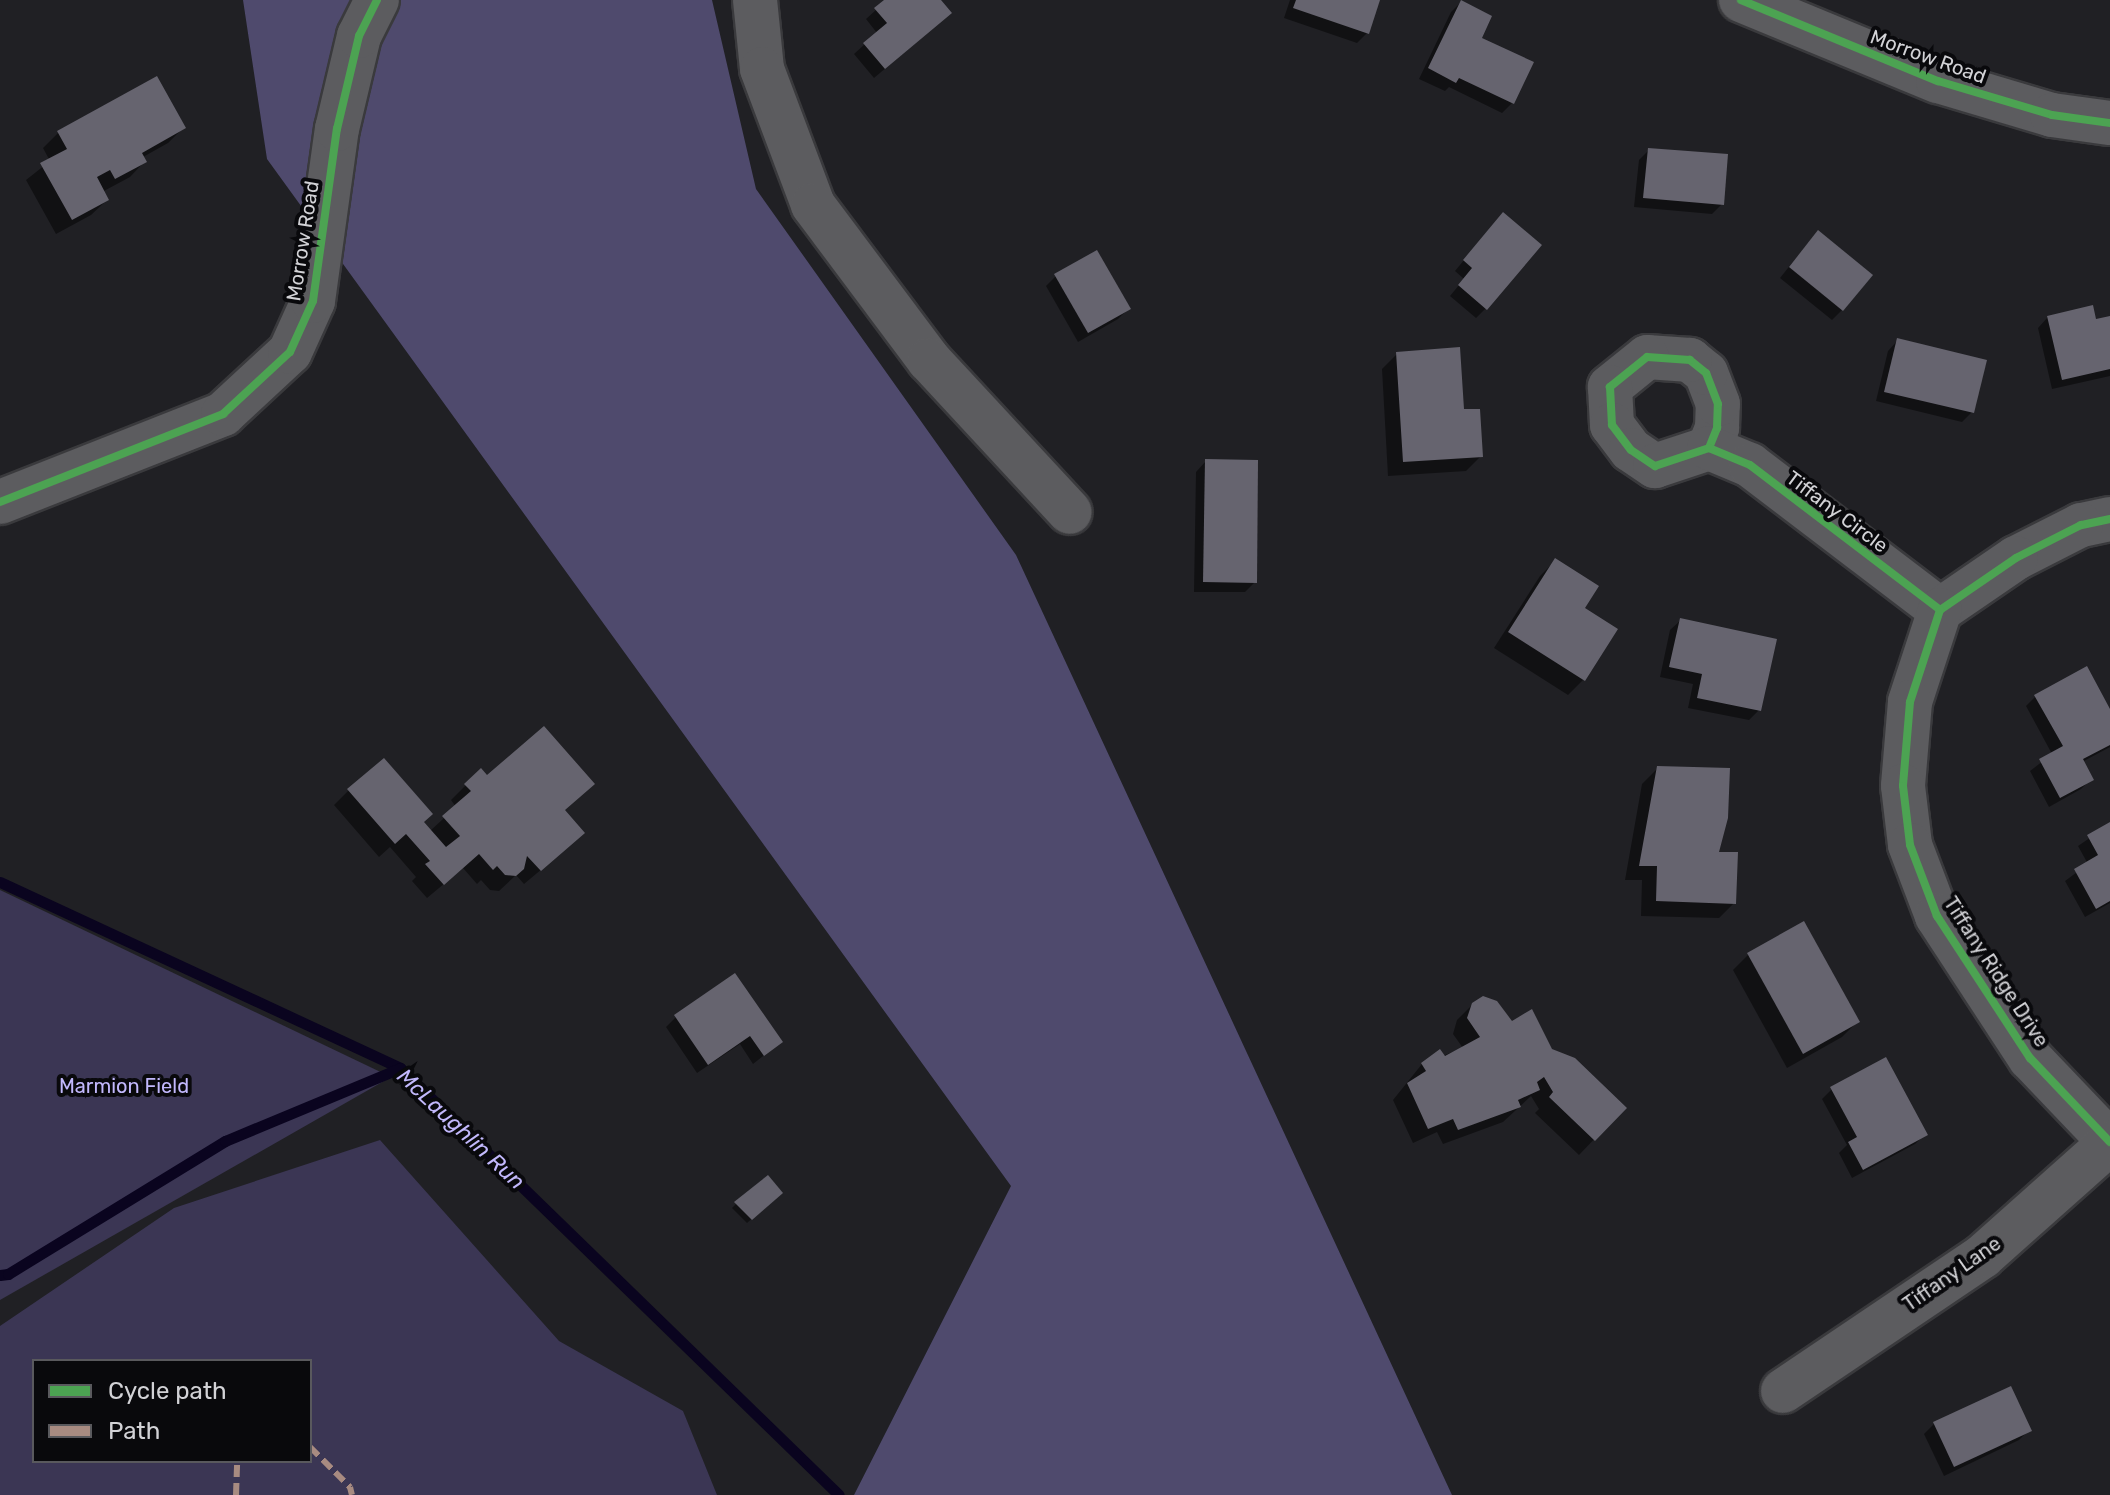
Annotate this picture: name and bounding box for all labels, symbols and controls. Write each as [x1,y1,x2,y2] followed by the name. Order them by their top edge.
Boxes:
[1867,25,1989,89] street label: Morrow Road
[282,179,324,303] street label: Morrow Road
[1781,466,1893,558] street label: Tiffany Circle
[1938,892,2054,1052] street label: Tiffany Ridge Drive
[392,1063,530,1195] water label: McLaughlin Run
[59,1074,189,1098] park label: Marmion Field
[1898,1231,2006,1317] street label: Tiffany Lane
[32,1359,312,1463] legend
[108,1377,227,1405] text: Cycle path
[108,1417,160,1445] text: Path

